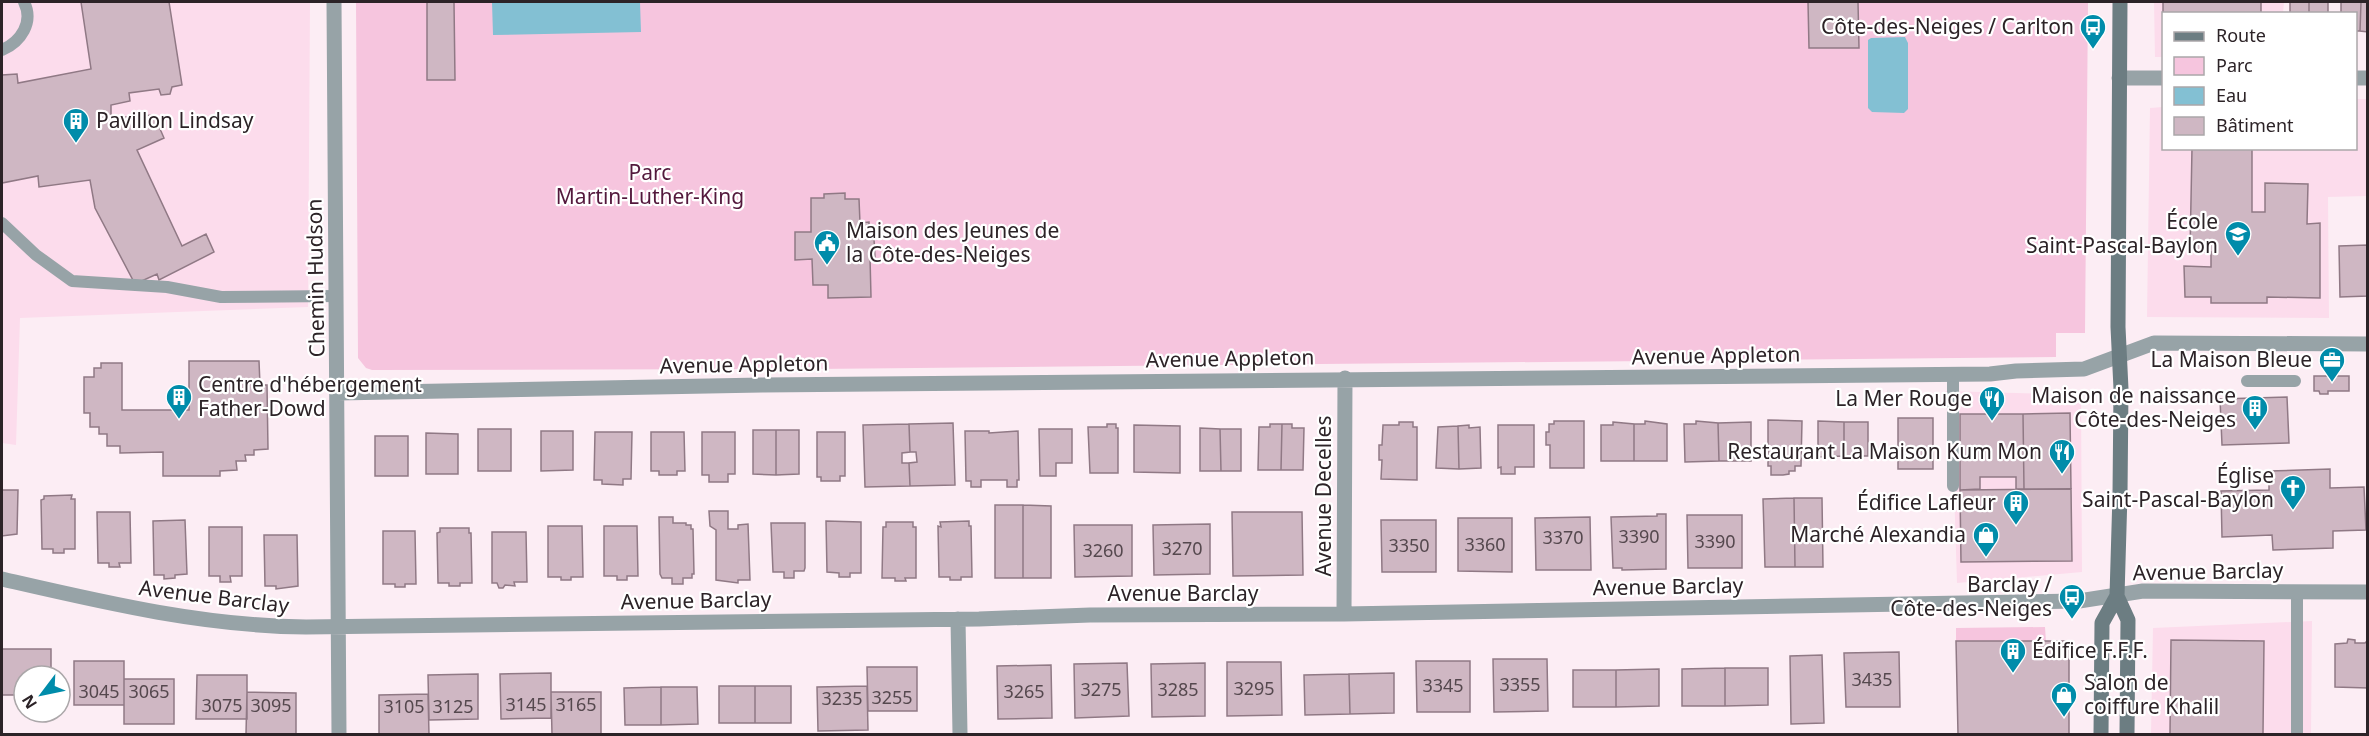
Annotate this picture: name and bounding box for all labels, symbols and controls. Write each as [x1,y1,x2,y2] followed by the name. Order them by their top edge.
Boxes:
[1821,12,2074,40] place label: Côte-des-Neiges / Carlton
[2078,12,2108,50] bus stop icon: Côte-des-Neiges / Carlton
[2162,12,2357,150] legend
[2216,23,2266,47] text: Route
[2216,53,2253,77] text: Parc
[2216,83,2247,107] text: Eau
[61,106,91,144] building icon: Pavillon Lindsay
[96,106,254,134] place label: Pavillon Lindsay
[2216,113,2294,137] text: Bâtiment
[556,158,744,210] park label: Parc Martin-Luther-King
[300,198,330,358] street label: Chemin Hudson
[2026,207,2218,259] place label: École Saint-Pascal-Baylon
[846,216,1059,268] place label: Maison des Jeunes de la Côte-des-Neiges
[2223,219,2253,257] school or university icon: École Saint-Pascal-Baylon
[812,228,842,266] public building icon: Maison des Jeunes de la Côte-des-Neiges
[1631,340,1801,370] street label: Avenue Appleton
[1145,343,1315,373] street label: Avenue Appleton
[2151,345,2312,373] place label: La Maison Bleue
[2317,345,2347,383] office icon: La Maison Bleue
[659,349,829,379] street label: Avenue Appleton
[198,370,422,422] place label: Centre d'hébergement Father-Dowd
[2031,381,2236,433] place label: Maison de naissance Côte-des-Neiges
[164,382,194,420] building icon: Centre d'hébergement Father-Dowd
[1835,384,1972,412] place label: La Mer Rouge
[1977,384,2007,422] restaurant icon: La Mer Rouge
[2240,393,2270,431] building icon: Maison de naissance Côte-des-Neiges
[1309,415,1337,577] street label: Avenue Decelles
[1727,437,2042,465] place label: Restaurant La Maison Kum Mon
[2047,437,2077,475] restaurant icon: Restaurant La Maison Kum Mon
[2082,461,2274,513] place label: Église Saint-Pascal-Baylon
[2278,473,2308,511] church icon: Église Saint-Pascal-Baylon
[1857,488,1996,516] place label: Édifice Lafleur
[2001,488,2031,526] building icon: Édifice Lafleur
[1790,520,1966,548] place label: Marché Alexandia
[1971,520,2001,558] shop icon: Marché Alexandia
[1618,524,1660,548] house number: 3390
[1542,525,1584,549] house number: 3370
[1694,529,1736,553] house number: 3390
[1464,532,1506,556] house number: 3360
[1388,533,1430,557] house number: 3350
[1161,536,1203,560] house number: 3270
[1082,538,1124,562] house number: 3260
[2132,556,2284,586] street label: Avenue Barclay
[1890,570,2052,622] place label: Barclay / Côte-des-Neiges
[1592,571,1744,601] street label: Avenue Barclay
[138,573,291,619] street label: Avenue Barclay
[1108,579,1259,607] street label: Avenue Barclay
[2057,582,2087,620] bus stop icon: Barclay / Côte-des-Neiges
[620,585,772,615] street label: Avenue Barclay
[1998,636,2028,674] building icon: Édifice F.F.F.
[2032,636,2148,664] place label: Édifice F.F.F.
[12,664,72,724] north arrow
[1851,667,1893,691] house number: 3435
[2084,668,2219,720] place label: Salon de coiffure Khalil
[1499,672,1541,696] house number: 3355
[1422,673,1464,697] house number: 3345
[1233,676,1275,700] house number: 3295
[1080,677,1122,701] house number: 3275
[1157,677,1199,701] house number: 3285
[78,679,120,703] house number: 3045
[128,679,170,703] house number: 3065
[1003,679,1045,703] house number: 3265
[2049,680,2079,718] shop icon: Salon de coiffure Khalil
[871,685,913,709] house number: 3255
[821,686,863,710] house number: 3235
[17,691,42,713] text: N
[505,692,547,716] house number: 3145
[555,692,597,716] house number: 3165
[201,693,243,717] house number: 3075
[250,693,292,717] house number: 3095
[383,694,425,718] house number: 3105
[432,694,474,718] house number: 3125

